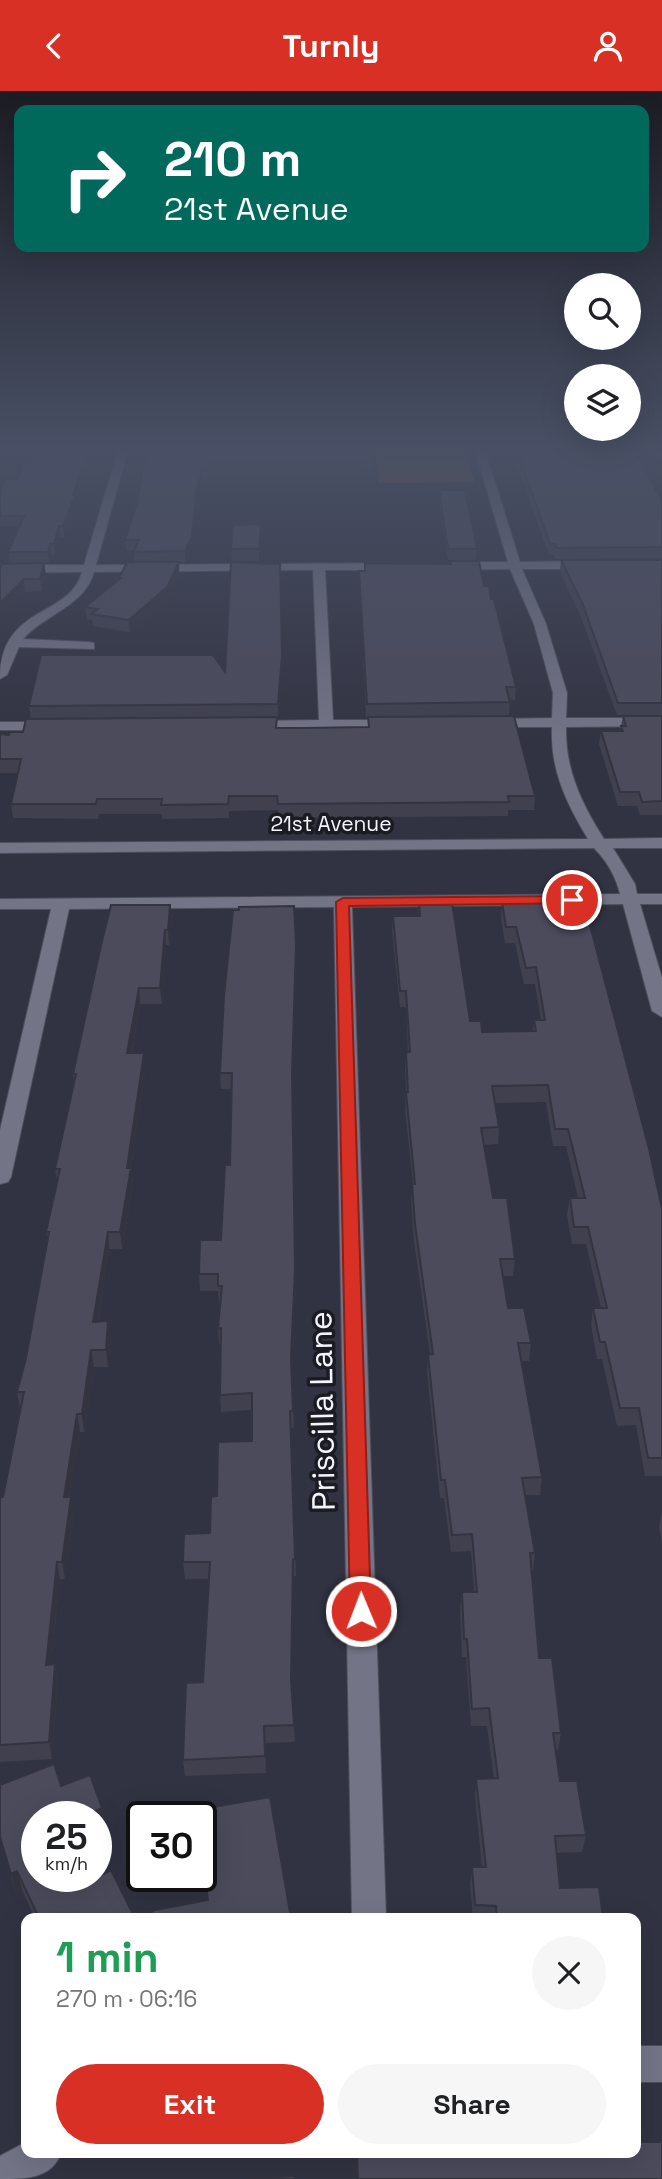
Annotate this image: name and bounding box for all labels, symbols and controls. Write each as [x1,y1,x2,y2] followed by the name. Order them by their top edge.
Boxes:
[283,26,379,66] text: Turnly
[35,27,73,65] icon: back
[589,27,627,65] icon: person
[164,128,301,190] text: 210 m
[49,133,140,224] icon: right
[164,189,349,229] text: 21st Avenue
[564,273,641,441] map controls
[564,273,641,350] button: search
[564,364,641,441] button: layers
[270,810,392,837] street label: 21st Avenue
[542,870,602,930] pin
[553,881,591,919] icon: arrive
[300,1311,344,1511] street label: Priscilla Lane
[324,1574,398,1648] position arrow
[126,1801,217,1892] speed limit sign: 30
[46,1815,87,1859] text: 25
[45,1852,88,1875] text: km/h
[56,1931,159,1984] text: 1 min
[532,1936,606,2010] button: close
[56,1984,197,2014] text: 270 m · 06:16
[56,2064,324,2144] button: Exit
[338,2064,606,2144] button: Share

